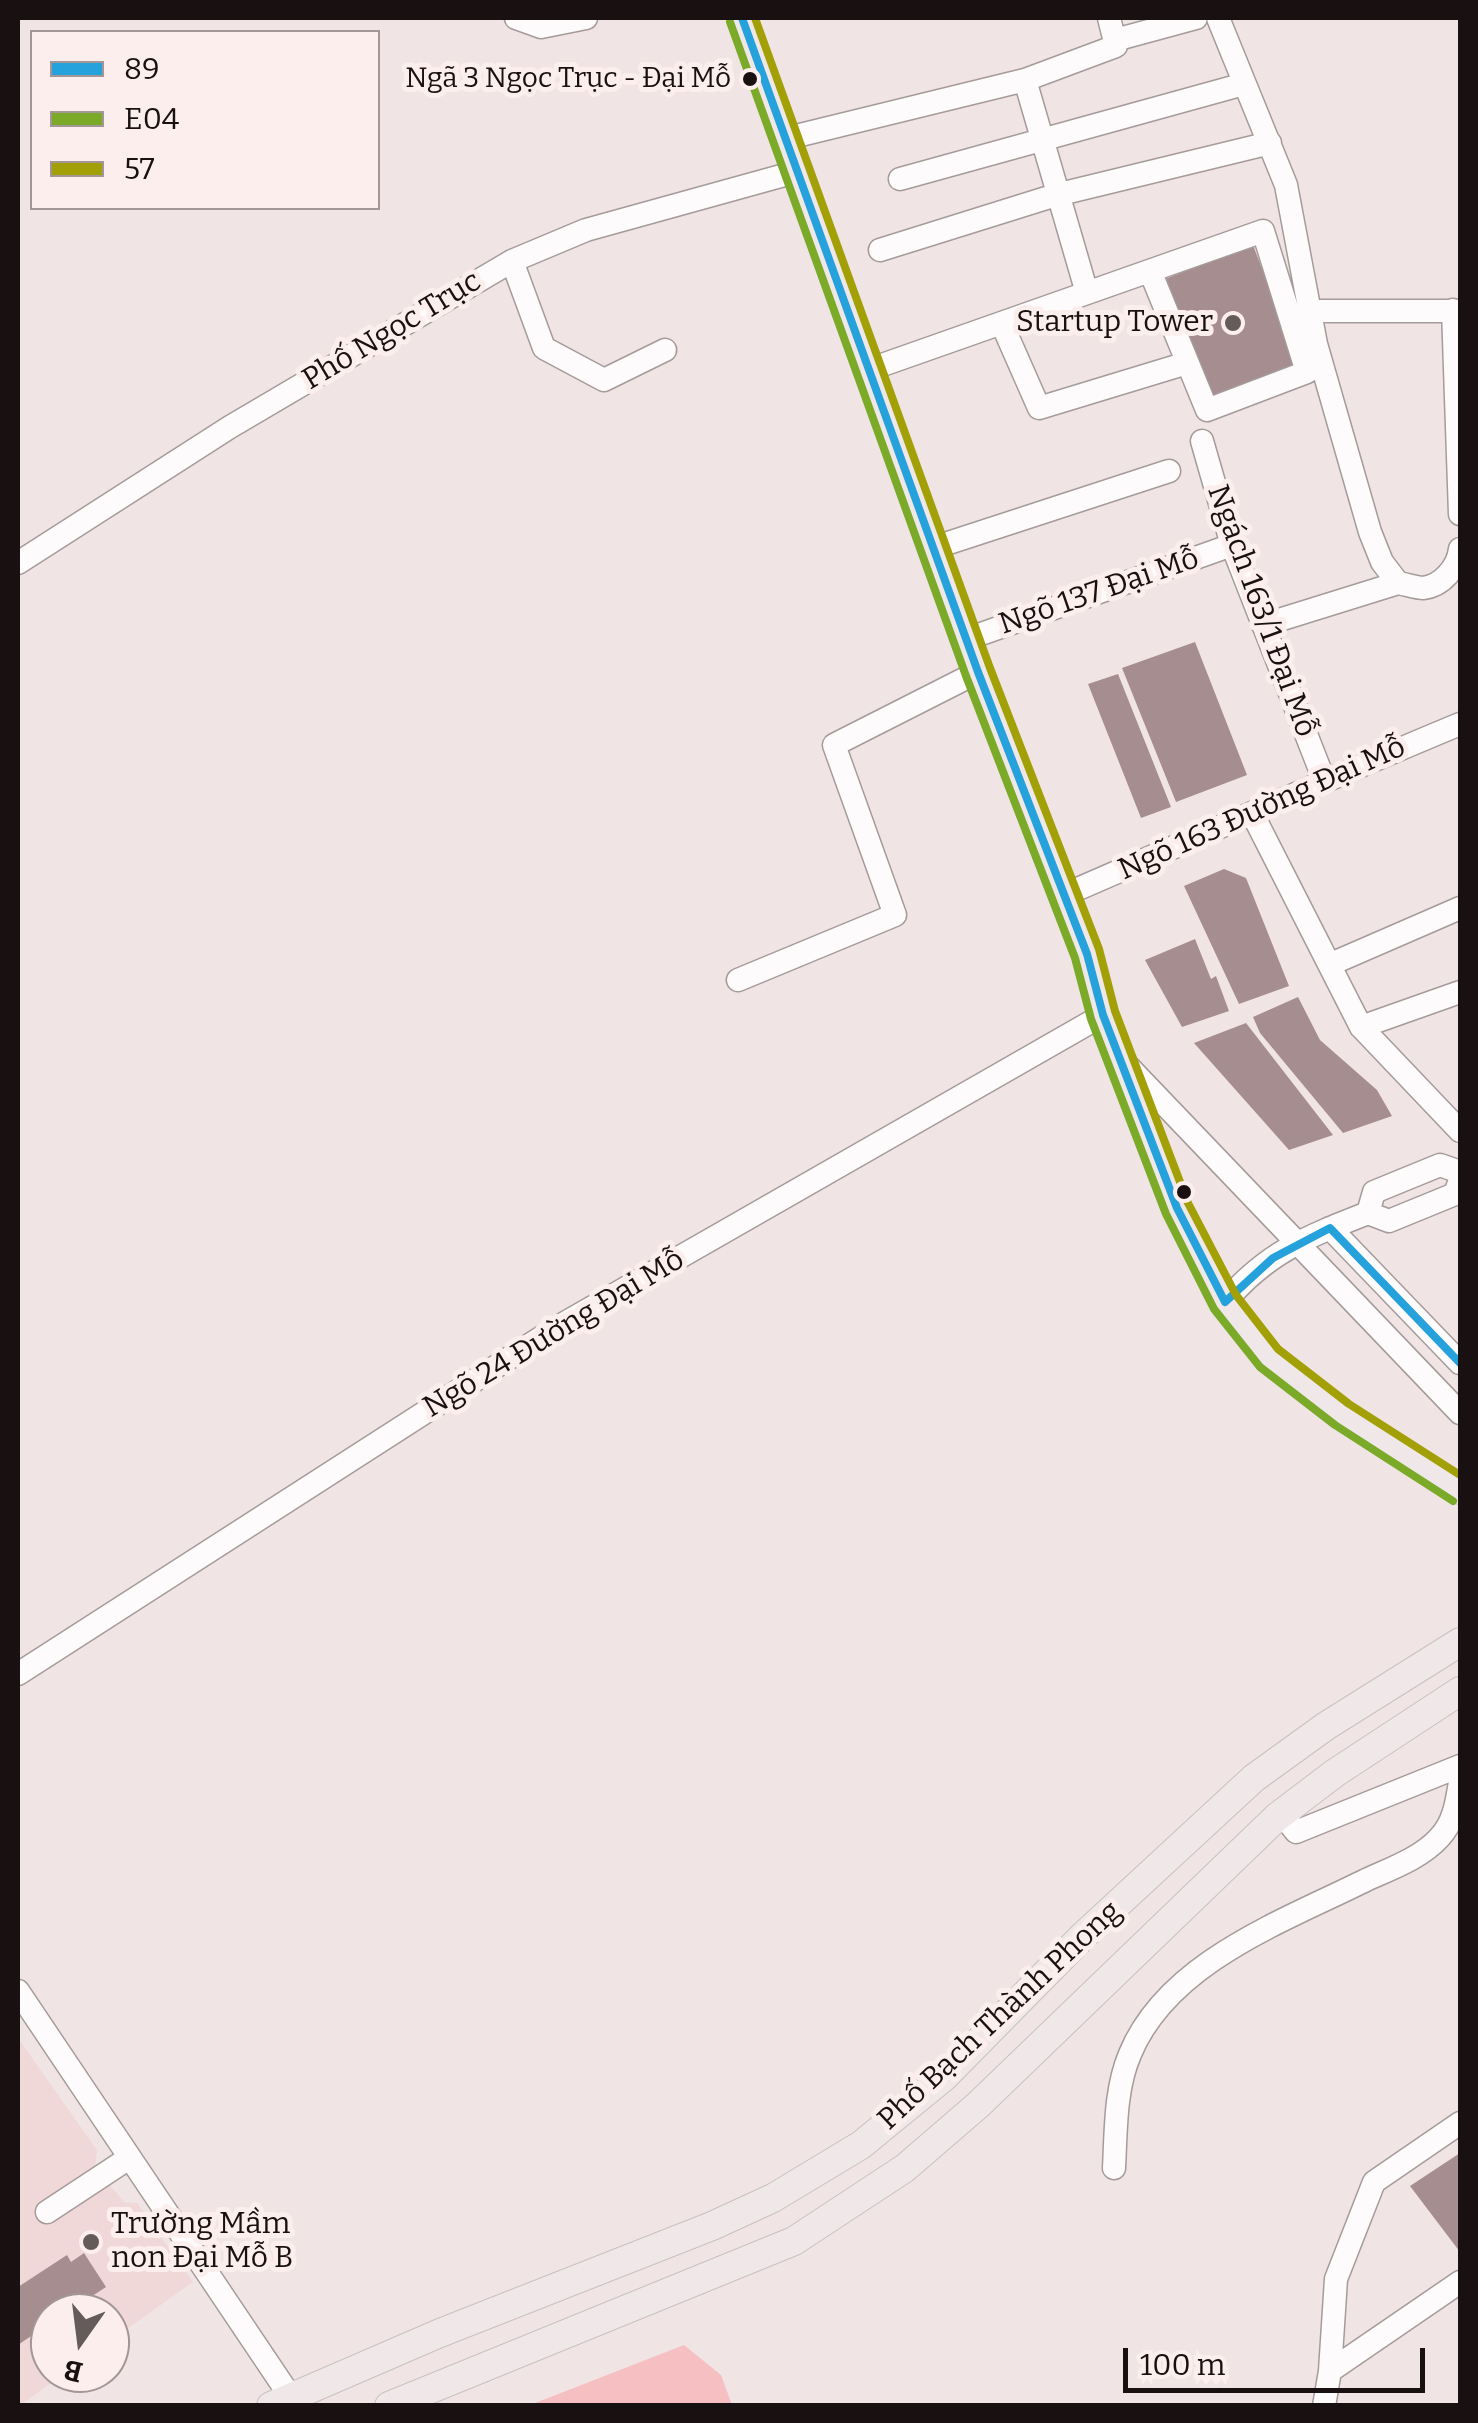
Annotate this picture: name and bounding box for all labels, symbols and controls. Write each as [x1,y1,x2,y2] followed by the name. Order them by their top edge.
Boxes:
[30,30,380,210] legend
[124,51,160,87] text: 89
[405,62,731,96] place label: Ngã 3 Ngọc Trục - Đại Mỗ
[740,69,760,89] marker: Ngã 3 Ngọc Trục - Đại Mỗ
[124,101,179,137] text: E04
[124,151,154,187] text: 57
[296,264,488,398] street label: Phố Ngọc Trục
[1016,305,1213,341] place label: Startup Tower
[1222,312,1244,334] marker: Startup Tower
[1199,480,1323,742] street label: Ngách 163/1 Đại Mỗ
[994,541,1204,643] street label: Ngõ 137 Đại Mỗ
[1113,729,1411,889] street label: Ngõ 163 Đường Đại Mỗ
[1174,1182,1194,1202] unlabelled marker
[417,1242,691,1426] street label: Ngõ 24 Đường Đại Mỗ
[871,1894,1129,2138] street label: Phố Bạch Thành Phong
[111,2207,293,2278] place label: Trường Mầm non Đại Mỗ B
[80,2231,102,2253] marker: Trường Mầm non Đại Mỗ B
[30,2293,130,2393] north arrow
[1128,2328,1430,2390] scale bar
[1140,2347,1225,2383] text: 100 m
[60,2352,86,2389] text: B

